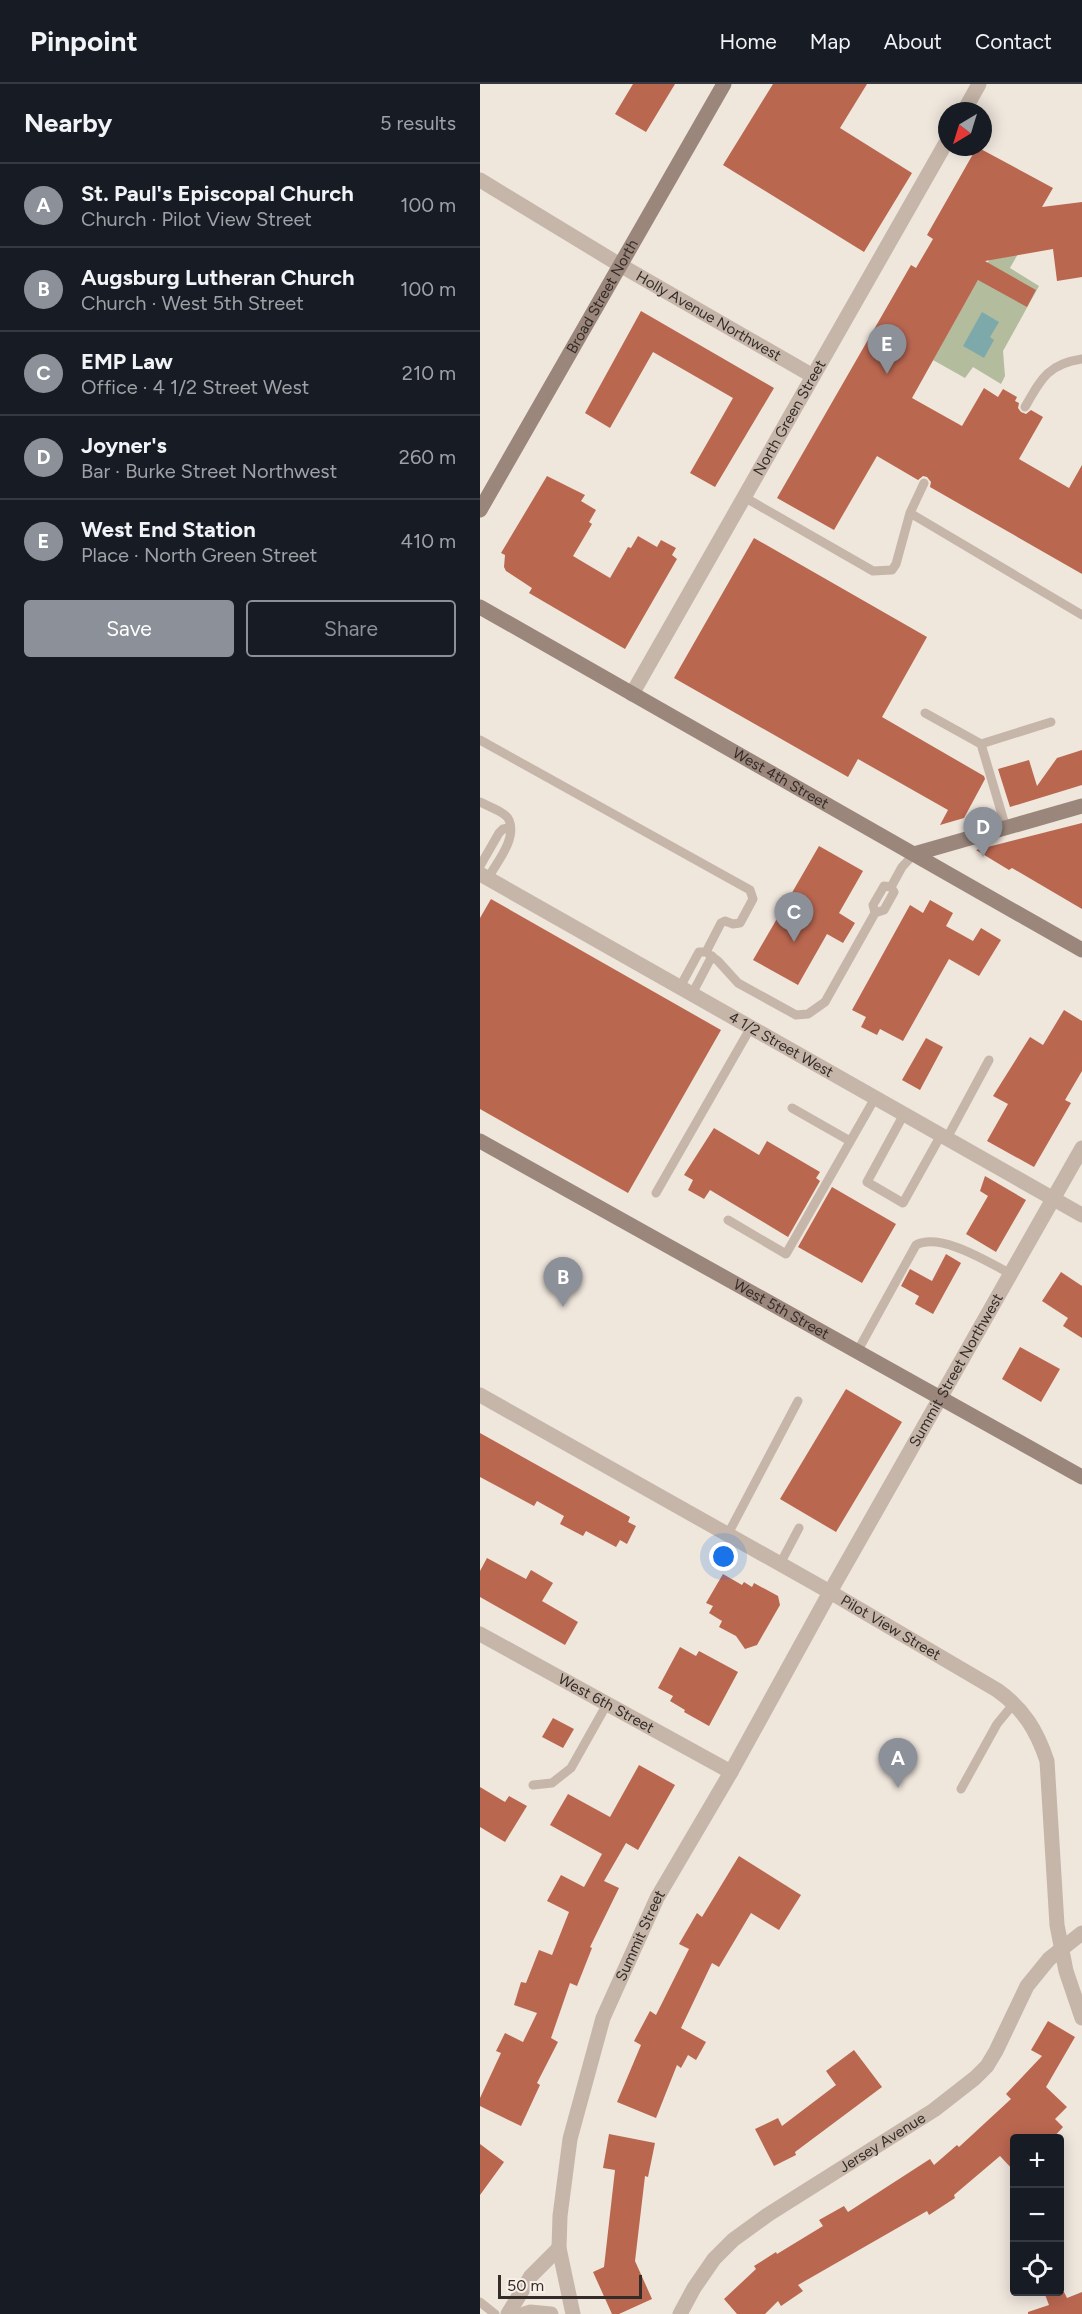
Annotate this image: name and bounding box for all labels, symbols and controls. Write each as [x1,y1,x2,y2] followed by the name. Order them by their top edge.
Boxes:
[30,24,138,58] text: Pinpoint
[720,29,777,54] text: Home
[810,29,851,54] text: Map
[884,29,942,54] text: About
[975,29,1052,54] text: Contact
[938,102,992,156] north arrow
[24,107,112,139] text: Nearby
[380,111,456,135] text: 5 results
[81,180,354,207] text: St. Paul's Episcopal Church
[36,193,51,217] text: A
[400,193,456,217] text: 100 m
[81,207,312,231] text: Church · Pilot View Street
[563,236,642,357] street label: Broad Street North
[81,264,355,291] text: Augsburg Lutheran Church
[633,267,785,365] street label: Holly Avenue Northwest
[37,277,50,301] text: B
[400,277,456,301] text: 100 m
[81,291,304,315] text: Church · West 5th Street
[868,324,906,374] pin: E
[81,348,173,375] text: EMP Law
[749,356,830,479] street label: North Green Street
[36,361,51,385] text: C
[402,361,456,385] text: 210 m
[81,375,309,399] text: Office · 4 1/2 Street West
[81,432,167,459] text: Joyner's
[37,445,51,469] text: D
[399,445,456,469] text: 260 m
[81,459,337,483] text: Bar · Burke Street Northwest
[81,516,256,543] text: West End Station
[38,529,49,553] text: E
[401,529,456,553] text: 410 m
[81,543,317,567] text: Place · North Green Street
[24,600,234,657] button: Save
[246,600,456,657] button: Share
[729,744,832,813] street label: West 4th Street
[964,808,1002,857] pin: D
[774,892,814,942] pin: C
[725,1008,837,1082] street label: 4 1/2 Street West
[544,1258,583,1307] pin: B
[730,1275,833,1343] street label: West 5th Street
[905,1290,1007,1450] street label: Summit Street Northwest
[709,1542,738,1571] your location
[837,1591,944,1664] street label: Pilot View Street
[555,1670,658,1737] street label: West 6th Street
[878,1738,918,1788] pin: A
[612,1886,669,1984] street label: Summit Street
[836,2109,929,2176] street label: Jersey Avenue
[1010,2134,1064,2296] map controls
[1010,2134,1064,2188] button: +
[1010,2188,1064,2242] button: −
[1010,2242,1064,2296] button: locate
[498,2272,642,2300] scale bar
[507,2276,544,2295] text: 50 m

